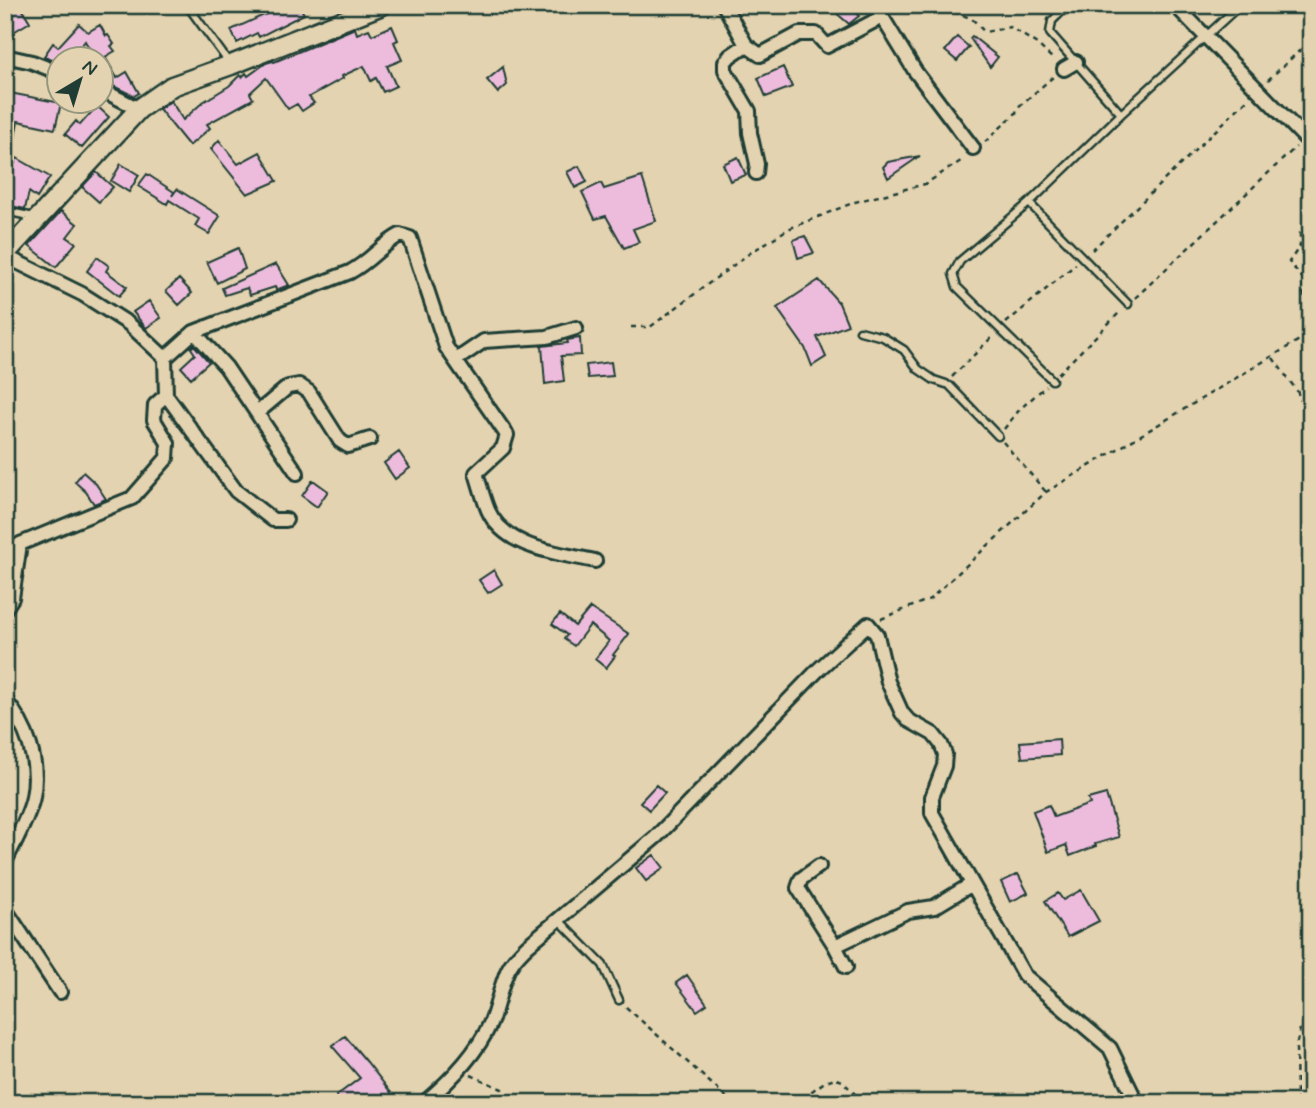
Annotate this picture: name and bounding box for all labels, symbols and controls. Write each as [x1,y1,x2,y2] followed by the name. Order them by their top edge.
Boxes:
[46,46,116,116] north arrow
[77,54,102,82] text: N

